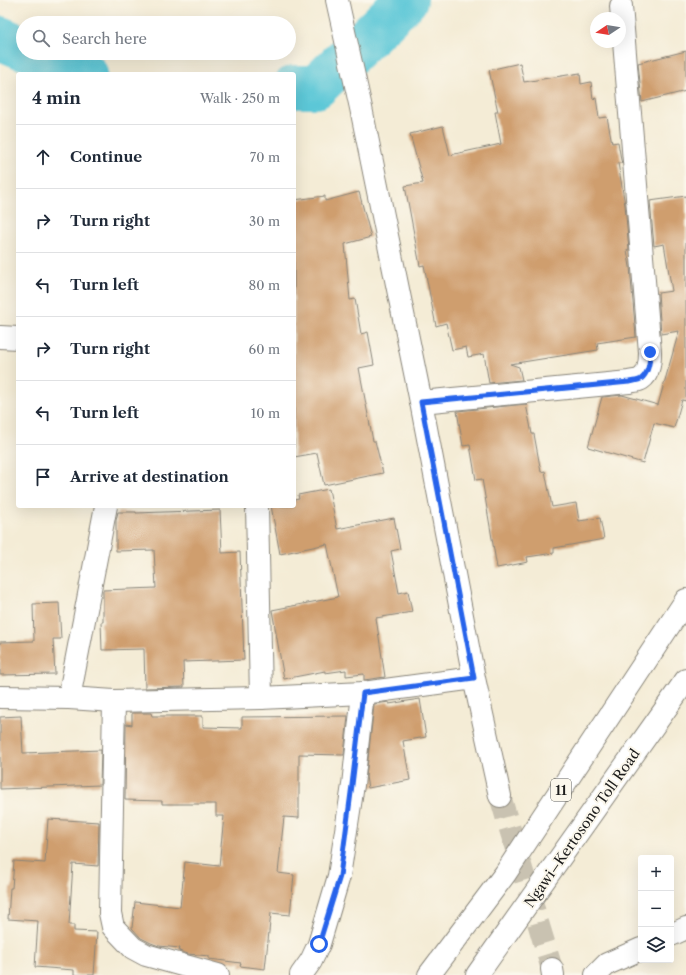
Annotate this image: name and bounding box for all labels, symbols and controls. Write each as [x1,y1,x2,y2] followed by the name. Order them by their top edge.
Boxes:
[590,12,626,48] north arrow
[16,16,296,60] search box
[30,27,52,49] icon: search
[62,29,147,48] text: Search here
[32,88,81,108] text: 4 min
[200,90,280,106] text: Walk · 250 m
[32,146,54,168] icon: ahead
[70,147,142,166] text: Continue
[250,149,280,165] text: 70 m
[32,210,54,232] icon: right
[70,211,150,230] text: Turn right
[249,213,280,229] text: 30 m
[32,274,54,296] icon: left
[70,275,139,294] text: Turn left
[248,277,280,293] text: 80 m
[32,338,54,360] icon: right
[70,339,150,358] text: Turn right
[249,341,280,357] text: 60 m
[641,343,659,361] route end
[32,402,54,424] icon: left
[70,403,139,422] text: Turn left
[251,405,280,421] text: 10 m
[32,466,54,488] icon: arrive
[70,467,229,486] text: Arrive at destination
[520,745,644,911] street label: Ngawi–Kertosono Toll Road
[551,779,571,801] road number: 11
[638,855,674,963] map controls
[638,855,674,891] button: +
[638,891,674,927] button: −
[638,927,674,963] button: layers
[310,935,328,953] route start

